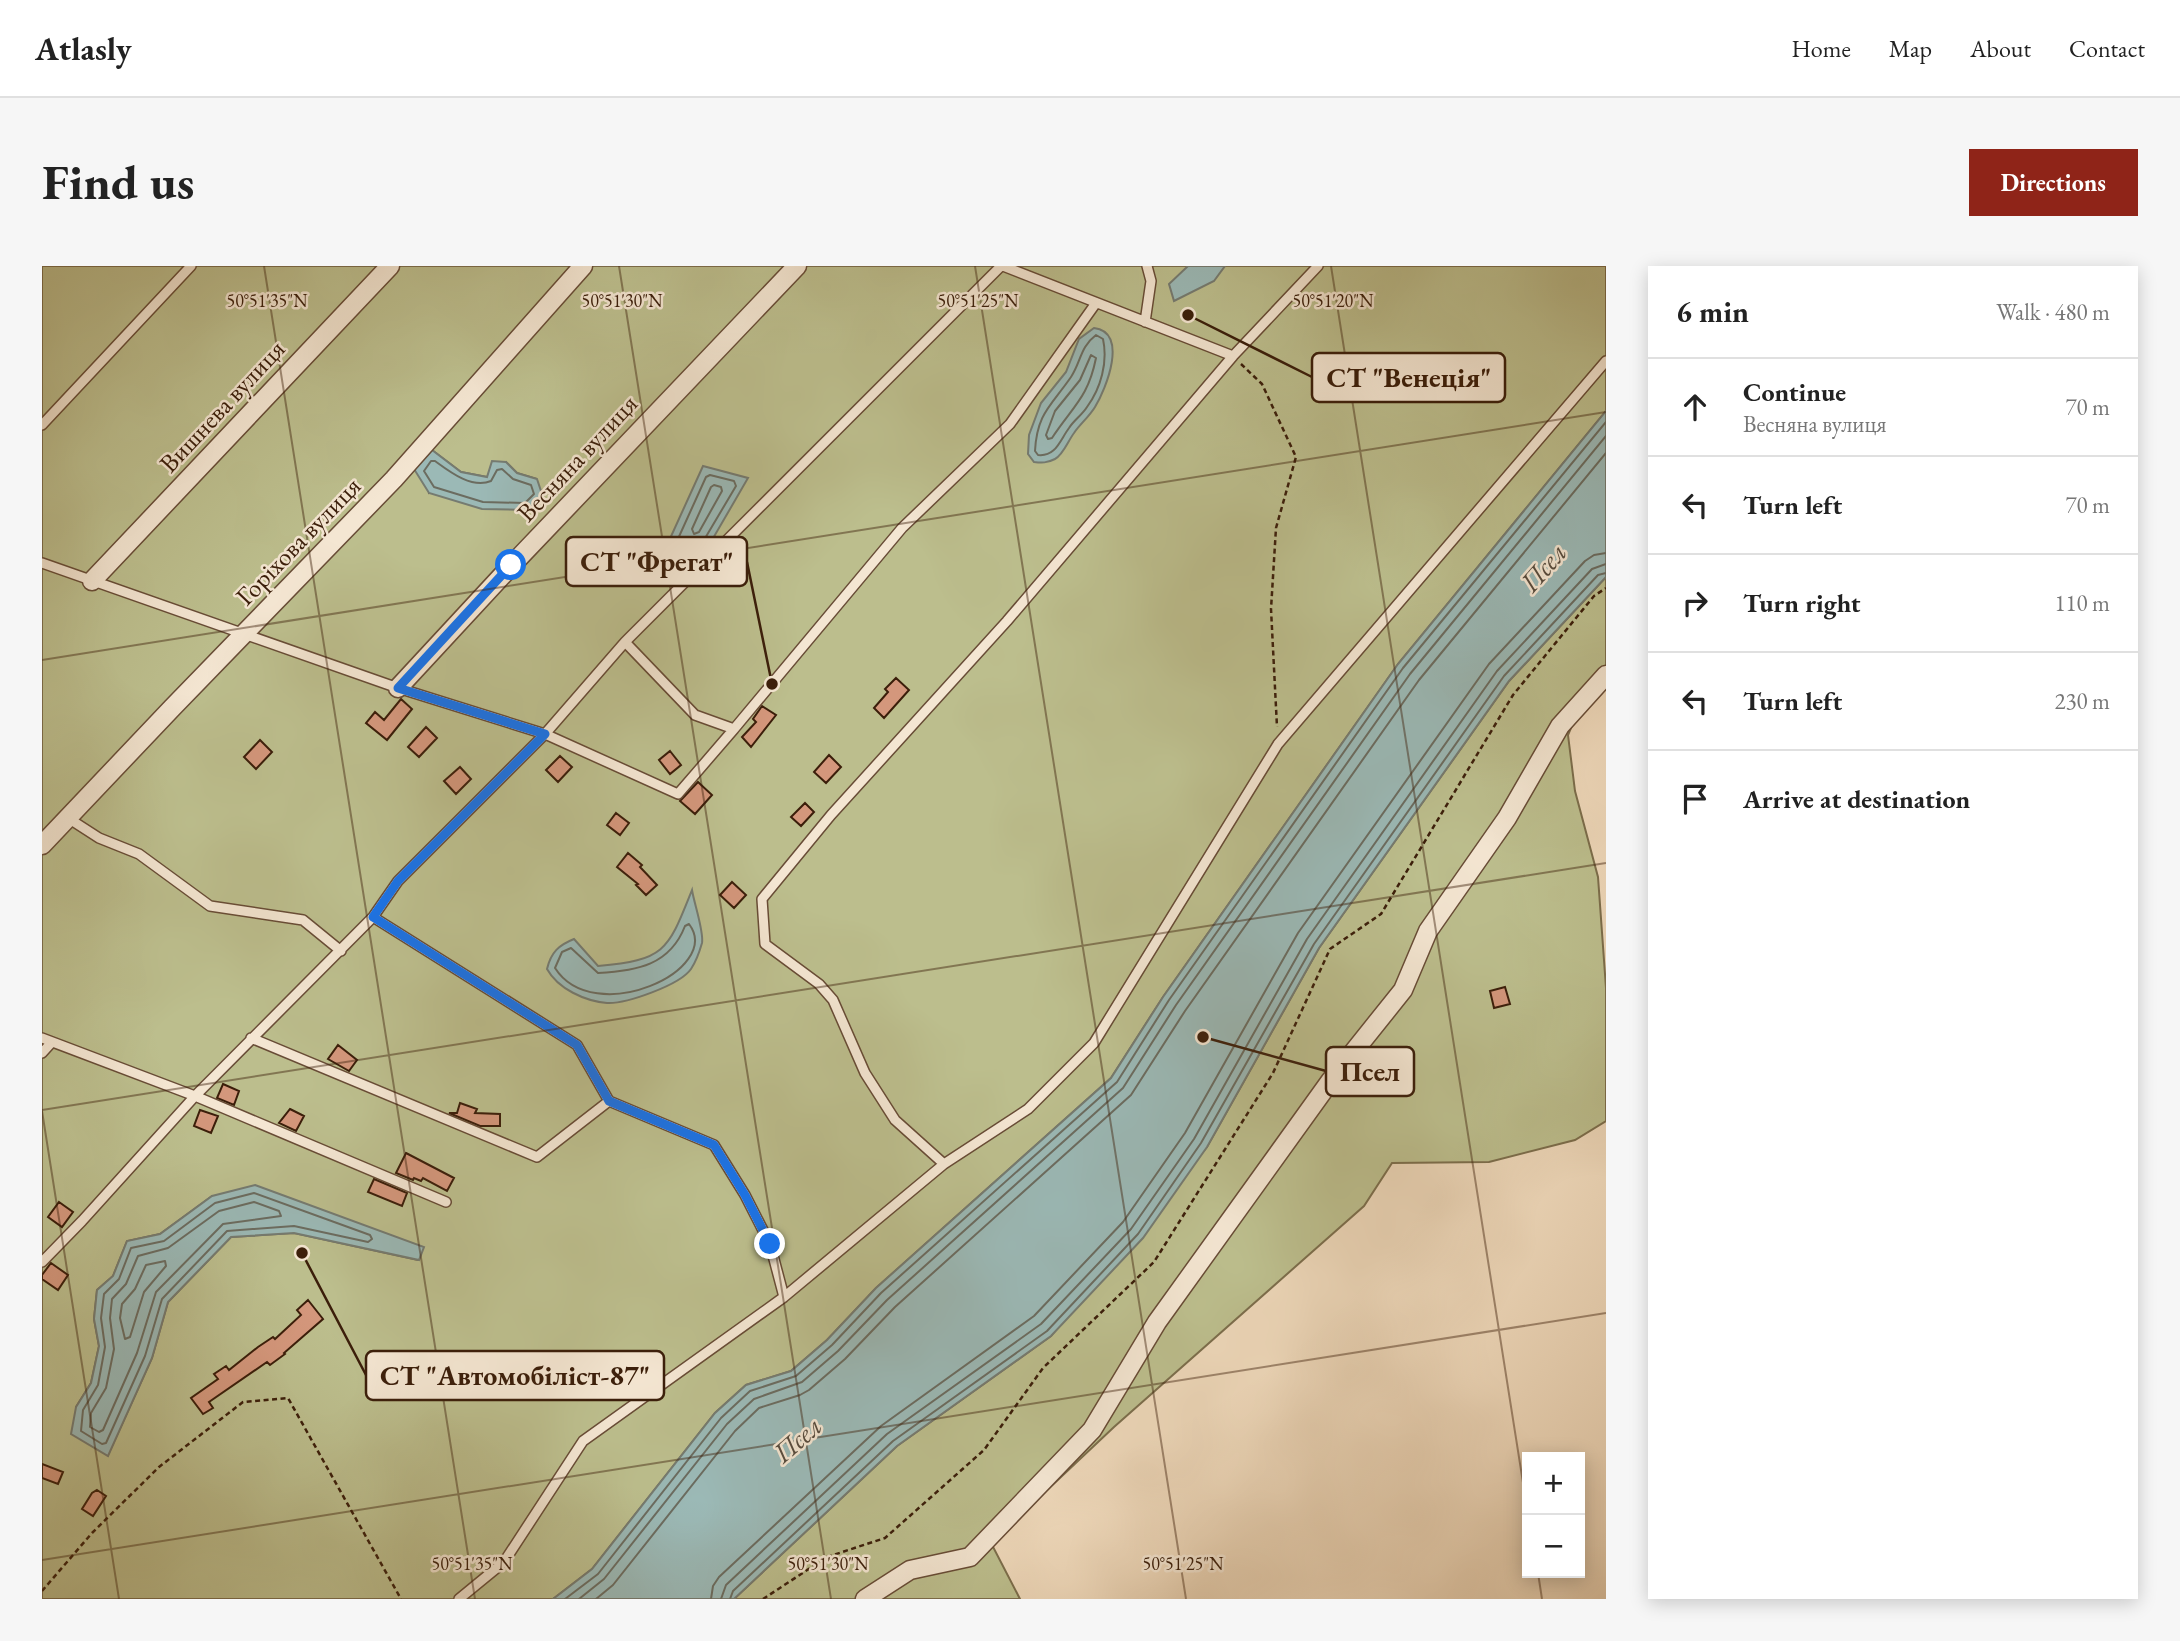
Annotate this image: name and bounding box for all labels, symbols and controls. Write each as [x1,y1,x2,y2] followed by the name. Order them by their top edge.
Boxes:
[35,27,132,70] text: Atlasly
[1791,33,1851,64] text: Home
[1889,33,1932,64] text: Map
[1970,33,2031,64] text: About
[2069,33,2145,64] text: Contact
[1969,149,2138,216] button: Directions
[42,150,194,214] text: Find us
[227,289,308,312] text: 50°51'35"N
[582,289,663,312] text: 50°51'30"N
[938,289,1019,312] text: 50°51'25"N
[1293,289,1374,312] text: 50°51'20"N
[1676,292,1749,331] text: 6 min
[1996,297,2110,327] text: Walk · 480 m
[152,332,292,480] street label: Вишнева вулиця
[1312,353,1505,402] callout: СТ "Венеція"
[1327,359,1491,395] text: СТ "Венеція"
[1743,375,1846,409] text: Continue
[509,387,645,529] street label: Весняна вулиця
[1676,388,1714,426] icon: ahead
[2065,392,2110,422] text: 70 m
[1743,409,1887,439] text: Весняна вулиця
[228,469,368,613] street label: Горіхова вулиця
[1676,486,1714,524] icon: left
[1743,488,1842,522] text: Turn left
[2065,490,2110,520] text: 70 m
[1511,535,1574,600] water label: Псел
[566,537,747,586] callout: СТ "Фрегат"
[580,543,734,579] text: СТ "Фрегат"
[495,549,526,580] route start
[1676,584,1714,622] icon: right
[1743,586,1861,620] text: Turn right
[2054,588,2110,618] text: 110 m
[1676,682,1714,720] icon: left
[1743,684,1842,718] text: Turn left
[2054,686,2110,716] text: 230 m
[1676,780,1714,818] icon: arrive
[1743,782,1970,816] text: Arrive at destination
[1326,1047,1414,1096] callout: Псел
[1340,1053,1400,1089] text: Псел
[754,1228,785,1259] route end
[366,1351,664,1400] callout: СТ "Автомобiлiст-87"
[380,1357,650,1393] text: СТ "Автомобiлiст-87"
[764,1408,829,1471] water label: Псел
[1522,1452,1585,1578] map controls
[1522,1452,1585,1515] button: +
[1522,1515,1585,1578] button: −
[432,1552,513,1575] text: 50°51'35"N
[788,1552,869,1575] text: 50°51'30"N
[1143,1552,1224,1575] text: 50°51'25"N

